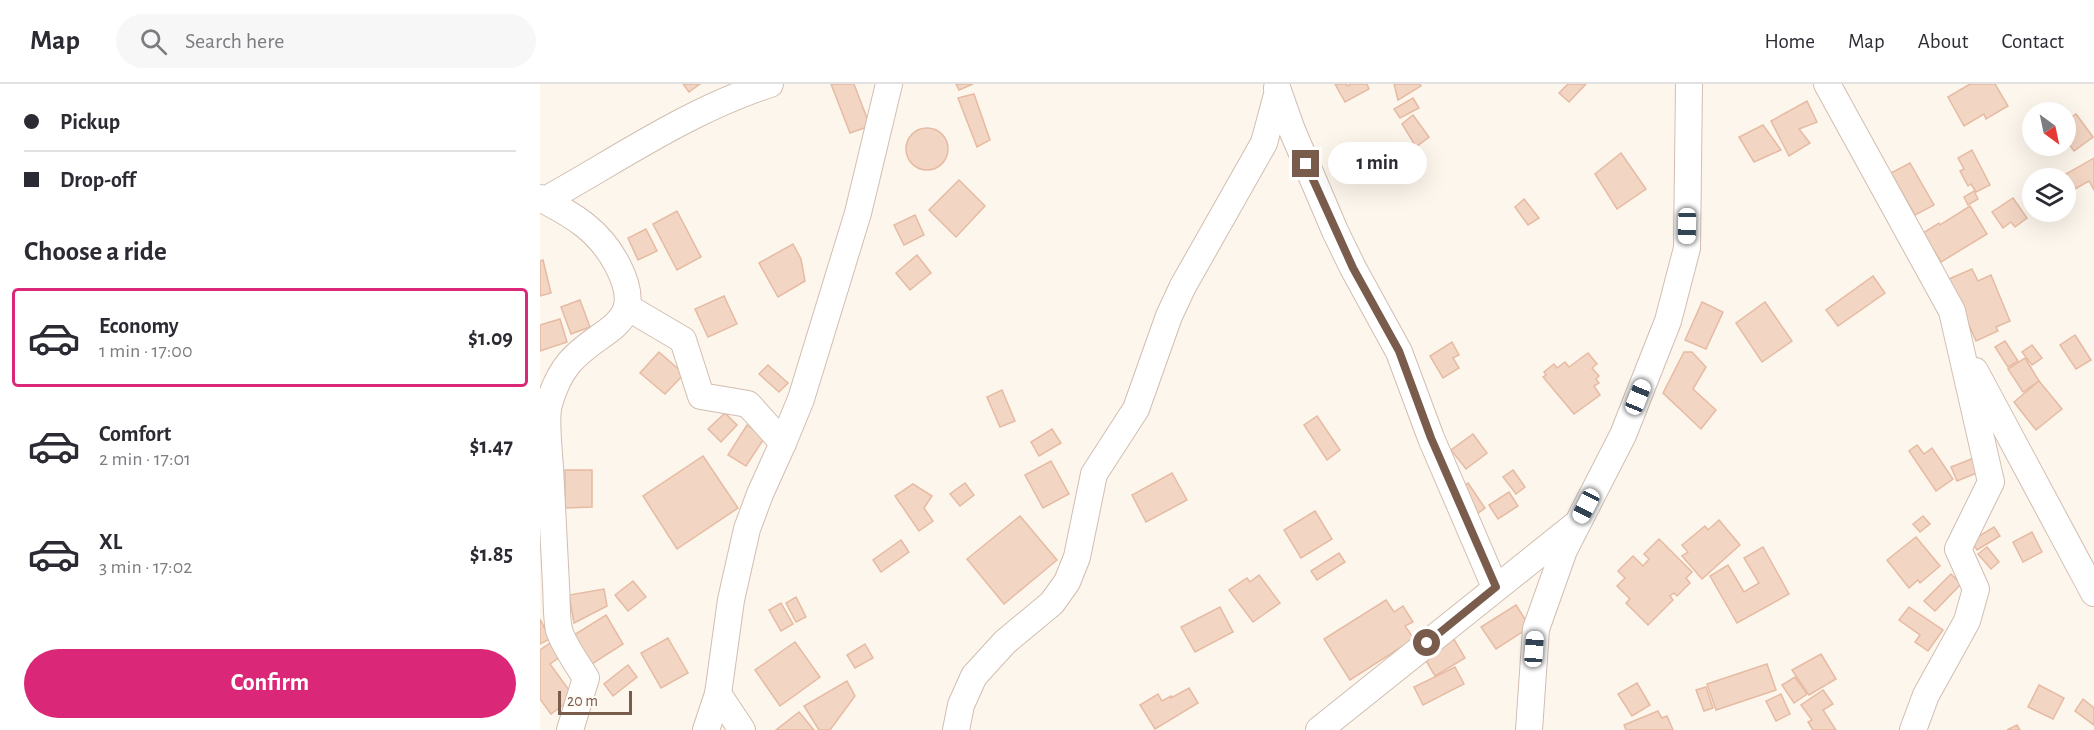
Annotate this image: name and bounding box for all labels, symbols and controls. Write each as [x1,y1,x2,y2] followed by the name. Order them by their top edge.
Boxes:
[116,14,536,68] search box
[137,25,170,58] icon: search
[30,27,80,55] text: Map
[185,30,284,52] text: Search here
[1764,31,1815,52] text: Home
[1848,31,1885,52] text: Map
[1918,31,1968,52] text: About
[2001,31,2064,52] text: Contact
[2022,102,2076,156] north arrow
[2022,102,2076,222] map controls
[60,111,120,133] text: Pickup
[1327,143,1426,185] callout: 1 min
[1292,150,1319,177] route end
[1356,153,1399,173] text: 1 min
[2022,168,2076,222] button: layers
[60,169,136,191] text: Drop-off
[1678,208,1696,244] car
[24,238,167,265] text: Choose a ride
[27,311,81,365] icon: car
[99,315,179,337] text: Economy
[468,327,513,349] text: $1.09
[99,341,192,361] text: 1 min · 17:00
[1623,377,1653,417] car
[27,419,81,473] icon: car
[99,423,171,445] text: Comfort
[470,435,513,457] text: $1.47
[99,449,191,469] text: 2 min · 17:01
[1570,486,1602,526] car
[27,527,81,581] icon: car
[99,531,122,553] text: XL
[470,543,513,565] text: $1.85
[99,557,192,577] text: 3 min · 17:02
[1413,629,1440,656] route start
[1524,630,1544,668] car
[24,649,516,718] button: Confirm
[558,688,632,716] scale bar
[567,693,598,709] text: 20 m

